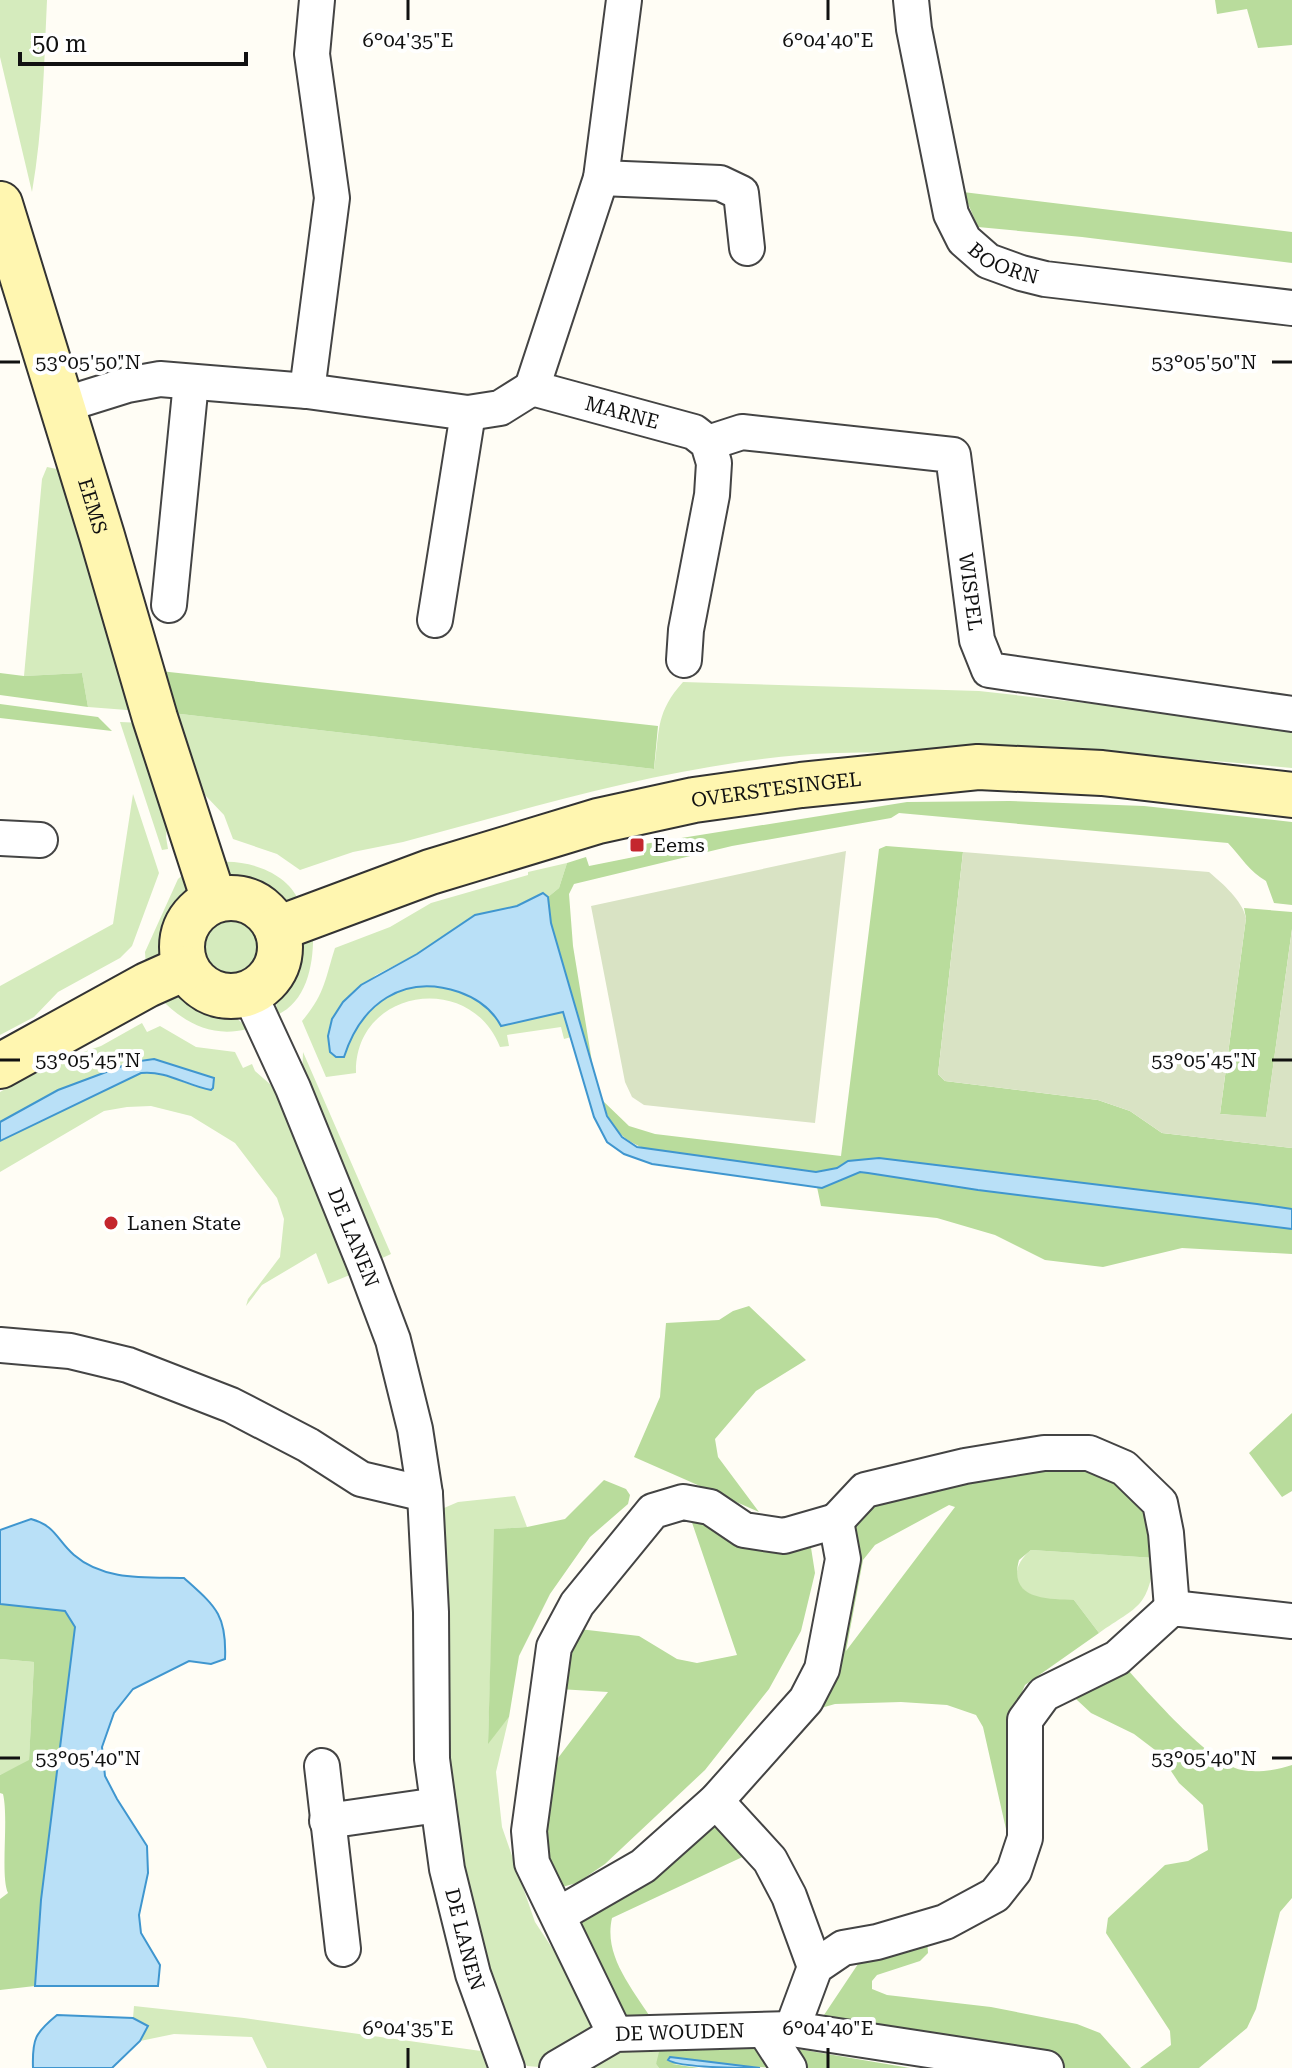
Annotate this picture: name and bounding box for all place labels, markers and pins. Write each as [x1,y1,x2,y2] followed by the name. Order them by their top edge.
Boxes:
[653,833,705,857] place label: Eems
[628,836,646,854] marker: Eems
[127,1211,241,1235] place label: Lanen State
[102,1214,120,1232] marker: Lanen State

